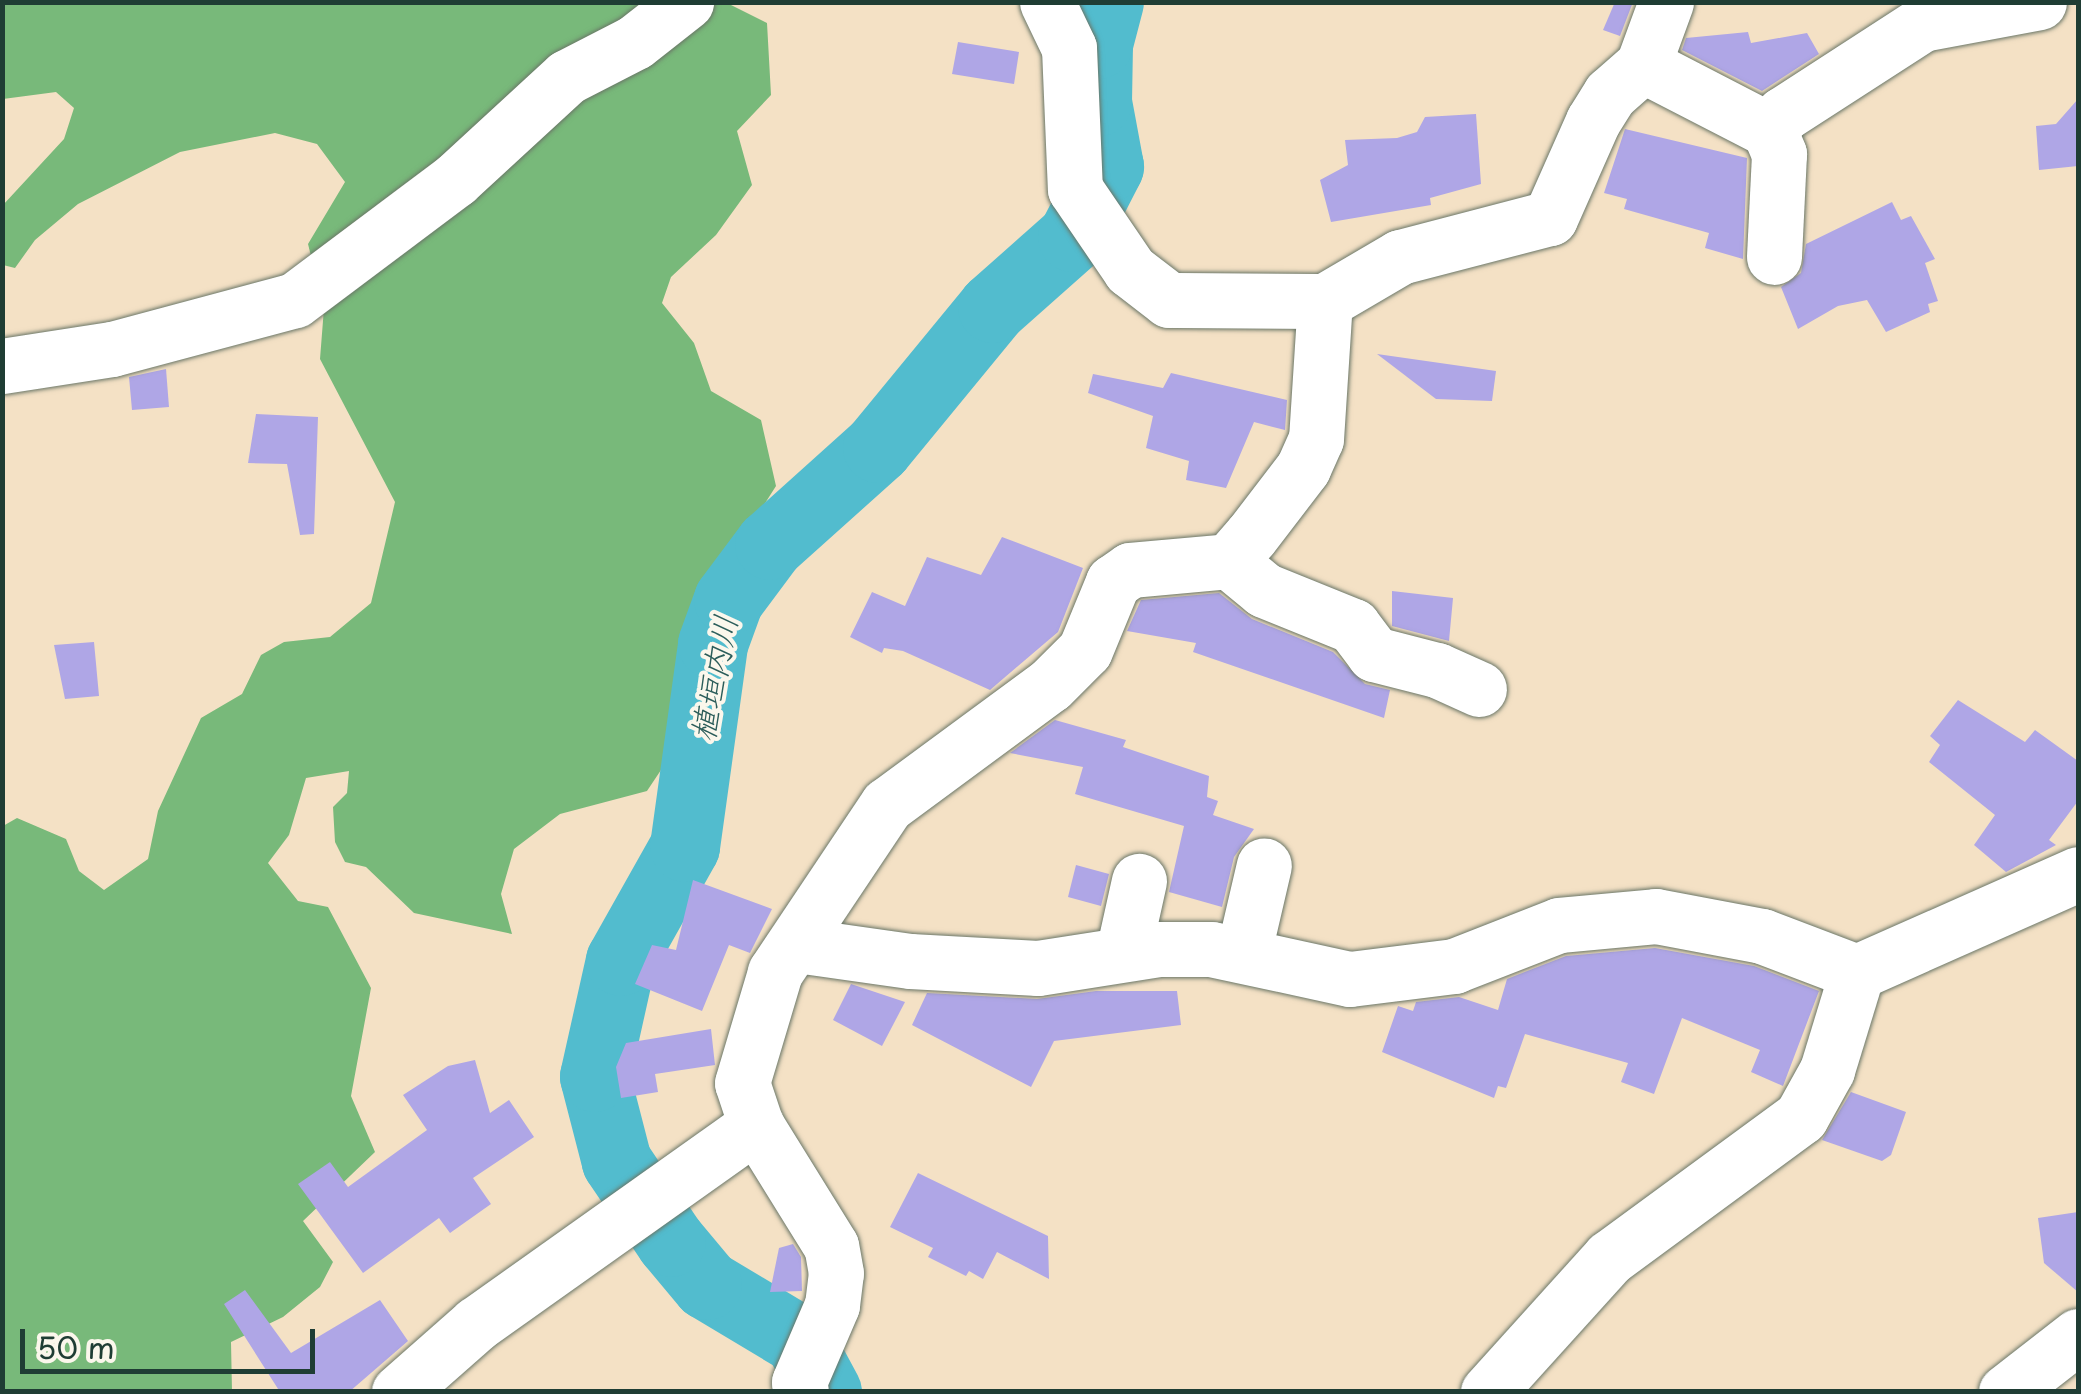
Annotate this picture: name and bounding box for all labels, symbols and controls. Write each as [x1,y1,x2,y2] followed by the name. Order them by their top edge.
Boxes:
[682,612,744,744] water label: 植垣内川
[25,1309,320,1371] scale bar
[37,1324,115,1369] text: 50 m

